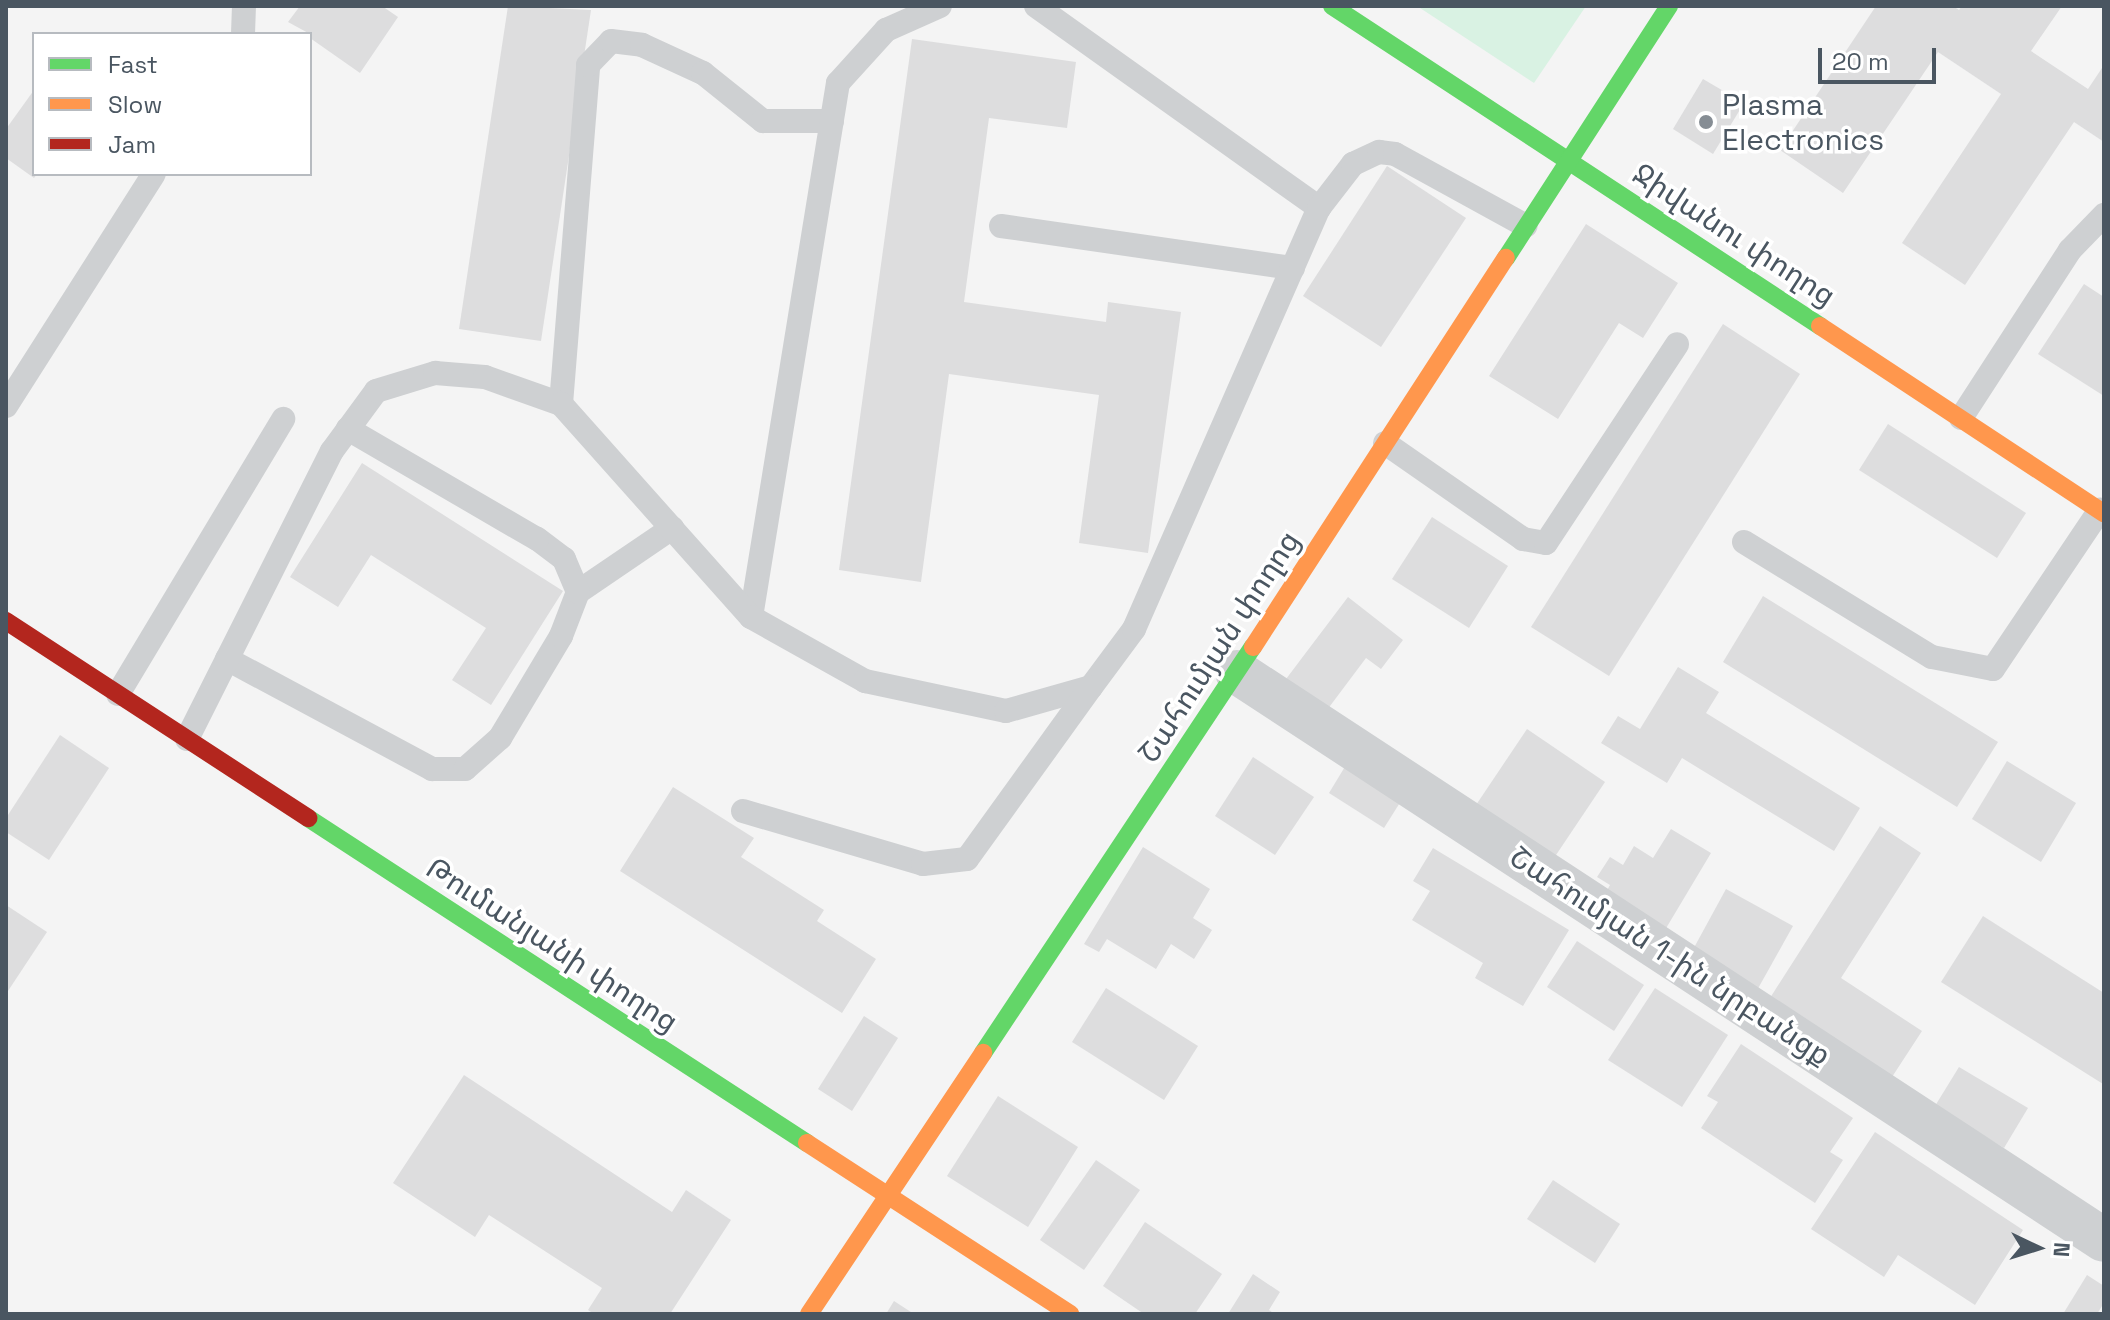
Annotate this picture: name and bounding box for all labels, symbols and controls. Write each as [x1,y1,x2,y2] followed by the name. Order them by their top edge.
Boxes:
[32,32,312,176] legend
[1822,32,1940,82] scale bar
[1832,46,1889,77] text: 20 m
[108,49,158,80] text: Fast
[1722,87,1884,158] place label: Plasma Electronics
[108,89,162,120] text: Slow
[1697,113,1715,131] marker: Plasma Electronics
[108,129,156,160] text: Jam
[1626,156,1842,314] street label: Ջիվանու փողոց
[1131,524,1307,770] street label: Շահումյան փողոց
[1503,839,1837,1073] street label: Շահումյան 1-ին նրբանցք
[419,850,685,1040] street label: Թումանյանի փողոց
[1998,1208,2078,1288] north arrow
[2047,1241,2076,1258] text: N

